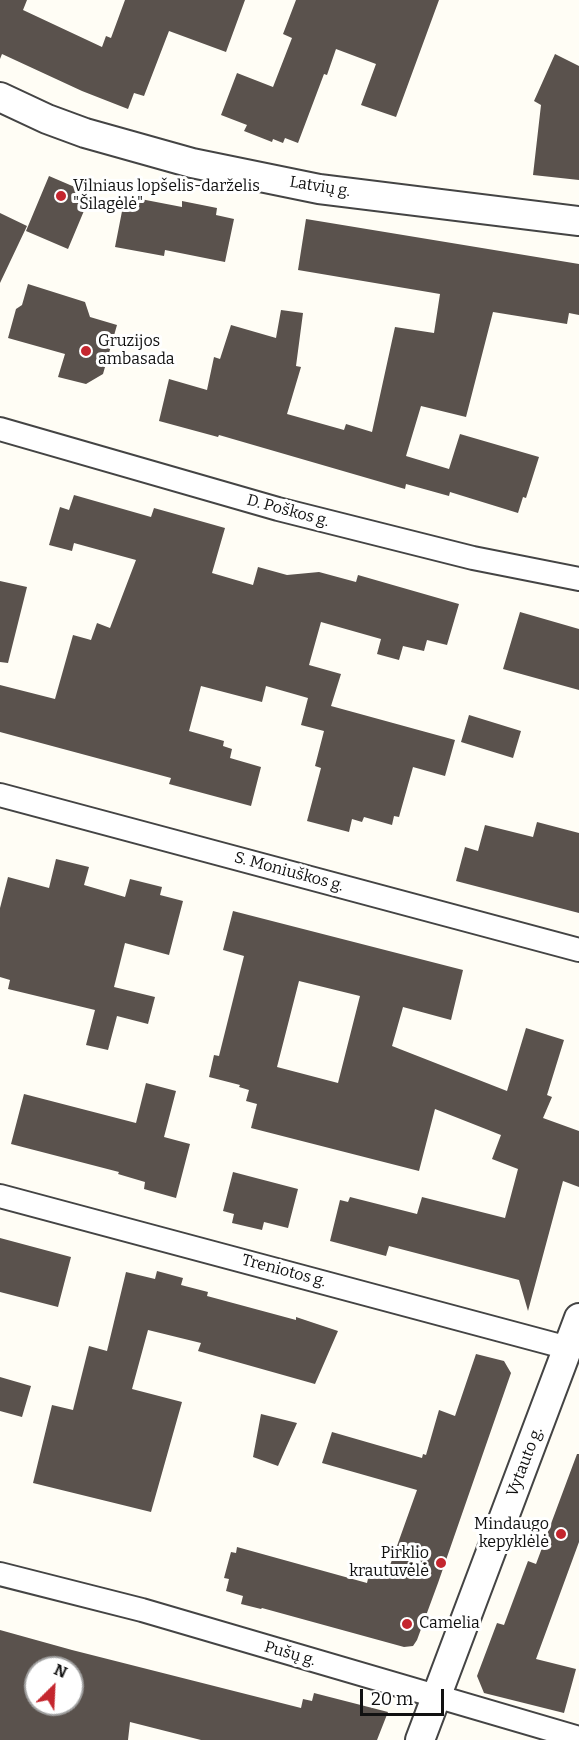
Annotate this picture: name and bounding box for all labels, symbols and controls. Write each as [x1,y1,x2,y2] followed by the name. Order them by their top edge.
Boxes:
[288,173,352,201] street label: Latvių g.
[73,177,260,215] place label: Vilniaus lopšelis-darželis "Šilagėlė"
[54,189,68,203] marker: Vilniaus lopšelis-darželis "Šilagėlė"
[98,332,174,370] place label: Gruzijos ambasada
[79,344,93,358] marker: Gruzijos ambasada
[245,491,331,531] street label: D. Poškos g.
[232,848,346,896] street label: S. Moniuškos g.
[240,1251,328,1291] street label: Treniotos g.
[503,1424,547,1500] street label: Vytauto g.
[474,1515,549,1553] place label: Mindaugo kepyklėlė
[554,1527,568,1541] marker: Mindaugo kepyklėlė
[349,1544,429,1582] place label: Pirklio krautuvėlė
[434,1556,448,1570] marker: Pirklio krautuvėlė
[419,1614,480,1634] place label: Camelia
[400,1617,414,1631] marker: Camelia
[262,1638,318,1670] street label: Pušų g.
[24,1656,84,1716] north arrow
[51,1660,70,1682] text: N
[363,1677,447,1715] scale bar
[371,1688,413,1710] text: 20 m

